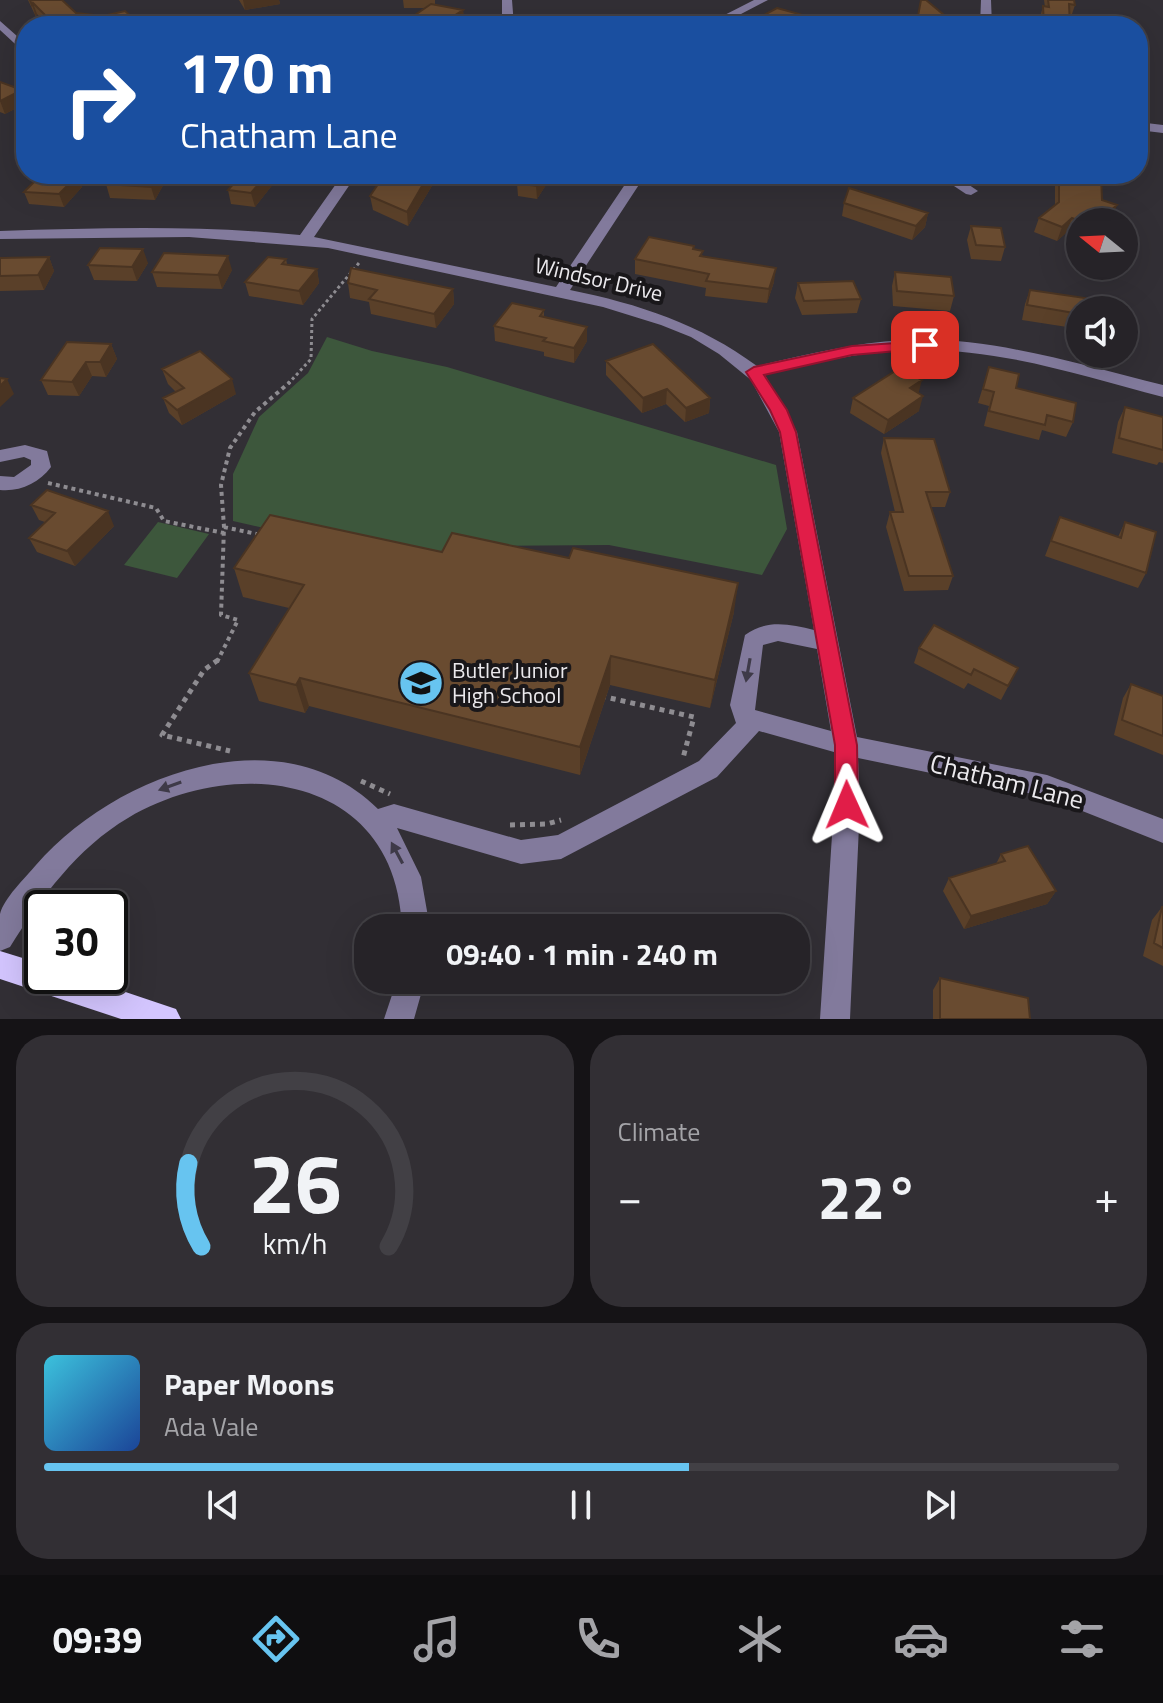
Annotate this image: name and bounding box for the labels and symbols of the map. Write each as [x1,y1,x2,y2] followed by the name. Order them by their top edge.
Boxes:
[1066,208,1138,280] north arrow
[532,248,666,310] street label: Windsor Drive
[891,311,959,379] pin
[452,653,568,712] place label: Butler Junior High School
[741,658,754,683] one-way arrow
[397,659,445,707] school or university icon: Butler Junior High School
[926,743,1088,819] street label: Chatham Lane
[805,763,889,847] position arrow
[158,780,182,793] one-way arrow
[390,842,404,865] one-way arrow
[24,890,128,994] speed limit sign: 30

